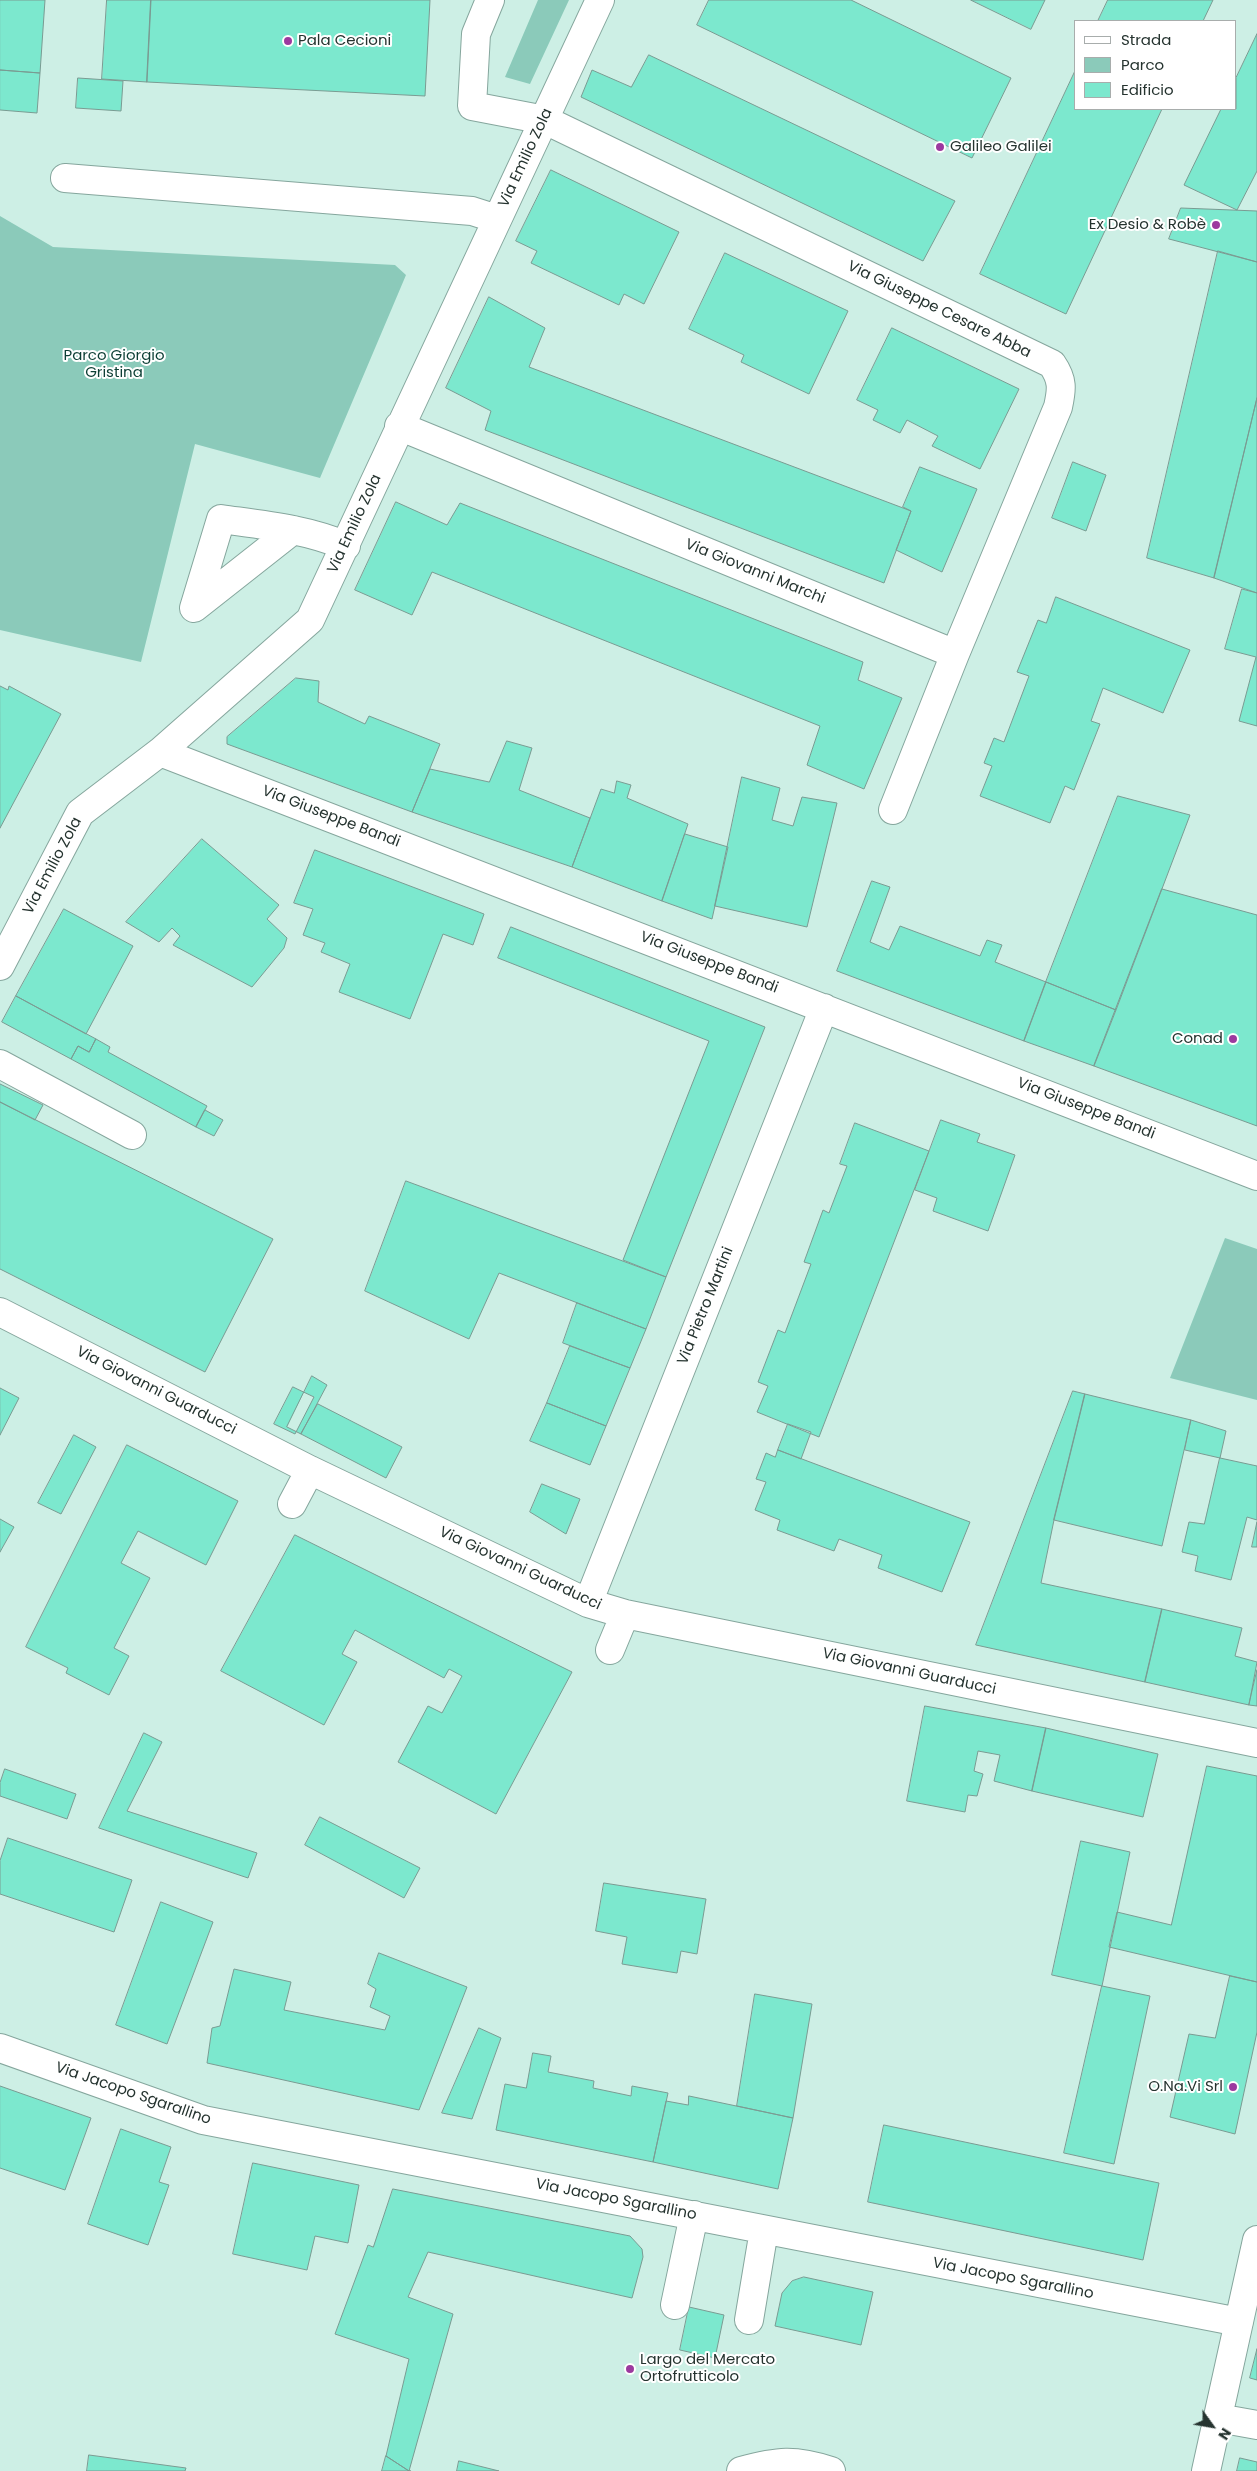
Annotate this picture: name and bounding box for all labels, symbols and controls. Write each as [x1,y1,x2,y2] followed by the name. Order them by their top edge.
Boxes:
[1074,20,1237,110] legend
[1121,29,1171,50] text: Strada
[298,32,391,50] place label: Pala Cecioni
[282,35,294,47] marker: Pala Cecioni
[1121,54,1164,75] text: Parco
[1121,79,1174,100] text: Edificio
[495,106,557,210] street label: Via Emilio Zola
[950,138,1052,156] place label: Galileo Galilei
[934,141,946,153] marker: Galileo Galilei
[1089,216,1206,234] place label: Ex Desio & Robè
[1210,219,1222,231] marker: Ex Desio & Robè
[844,258,1034,362] street label: Via Giuseppe Cesare Abba
[63,347,165,382] park label: Parco Giorgio Gristina
[324,472,386,576] street label: Via Emilio Zola
[682,536,828,608] street label: Via Giovanni Marchi
[259,782,403,852] street label: Via Giuseppe Bandi
[20,814,86,918] street label: Via Emilio Zola
[637,928,781,998] street label: Via Giuseppe Bandi
[1172,1030,1223,1048] place label: Conad
[1227,1033,1239,1045] marker: Conad
[1014,1074,1158,1144] street label: Via Giuseppe Bandi
[674,1244,738,1368] street label: Via Pietro Martini
[73,1343,239,1439] street label: Via Giovanni Guarducci
[436,1523,604,1615] street label: Via Giovanni Guarducci
[821,1645,997,1699] street label: Via Giovanni Guarducci
[53,2059,213,2129] street label: Via Jacopo Sgarallino
[1148,2078,1223,2096] place label: O.Na.Vi Srl
[1227,2081,1239,2093] marker: O.Na.Vi Srl
[534,2176,698,2224] street label: Via Jacopo Sgarallino
[931,2255,1095,2303] street label: Via Jacopo Sgarallino
[640,2351,775,2386] place label: Largo del Mercato Ortofrutticolo
[624,2363,636,2375] marker: Largo del Mercato Ortofrutticolo
[1187,2401,1237,2451] north arrow
[1213,2424,1236,2444] text: N

